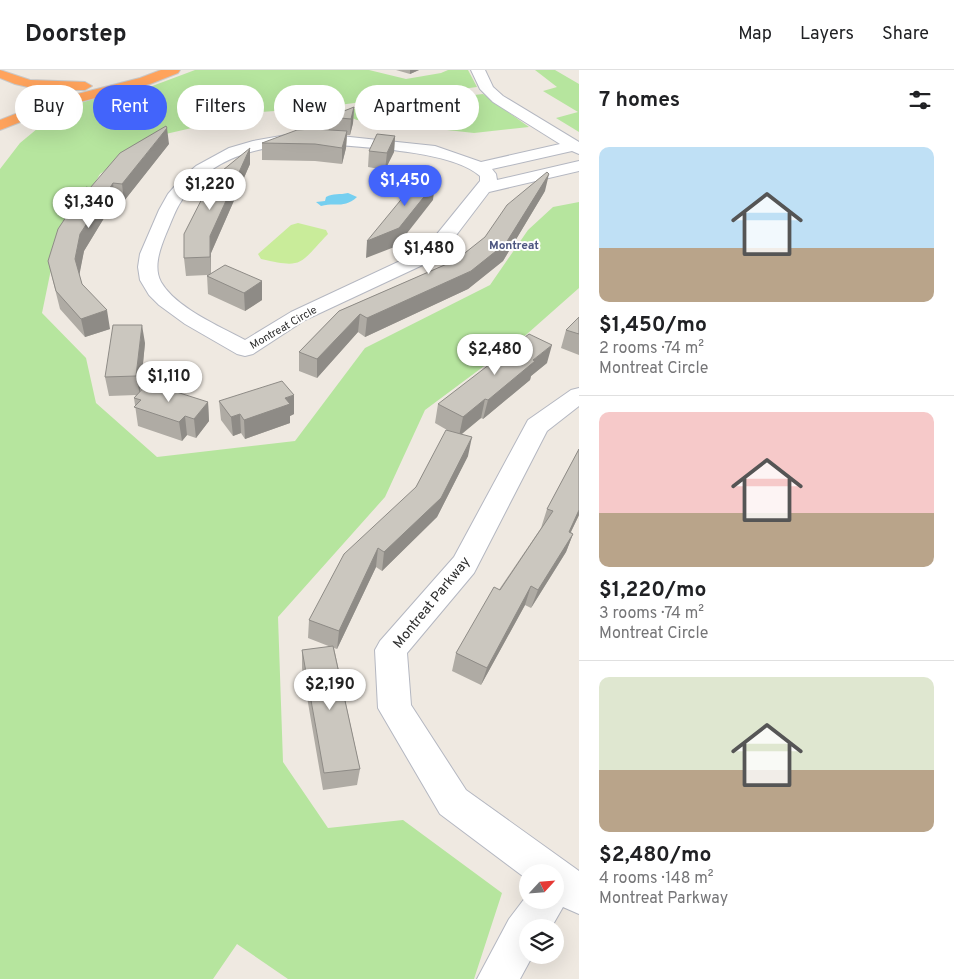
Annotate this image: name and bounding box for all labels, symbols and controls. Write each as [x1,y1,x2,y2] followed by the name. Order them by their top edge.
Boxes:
[25,20,127,50] text: Doorstep
[738,23,772,46] text: Map
[800,23,854,46] text: Layers
[882,23,929,46] text: Share
[15,85,83,130] chip: Buy
[93,85,167,130] chip: Rent
[177,85,264,130] chip: Filters
[274,85,345,130] chip: New
[355,85,479,130] chip: Apartment
[906,86,934,114] icon: filters
[599,87,680,114] text: 7 homes
[364,164,446,207] pin: $1,450
[169,168,251,211] pin: $1,220
[380,171,430,191] text: $1,450
[185,175,235,195] text: $1,220
[722,179,812,269] icon: home
[48,186,130,229] pin: $1,340
[64,193,114,213] text: $1,340
[388,232,470,275] pin: $1,480
[489,238,539,254] district label: Montreat
[404,239,454,259] text: $1,480
[247,303,320,353] street label: Montreat Circle
[599,312,707,339] text: $1,450/mo
[454,334,536,376] pin: $2,480
[599,339,704,359] text: 2 rooms · 74 m²
[468,340,522,360] text: $2,480
[599,359,708,379] text: Montreat Circle
[128,360,210,403] pin: $1,110
[147,367,191,387] text: $1,110
[722,445,812,535] icon: home
[390,554,474,652] street label: Montreat Parkway
[599,577,706,604] text: $1,220/mo
[599,604,704,624] text: 3 rooms · 74 m²
[599,624,708,644] text: Montreat Circle
[289,668,371,711] pin: $2,190
[305,675,355,695] text: $2,190
[722,710,812,800] icon: home
[599,842,711,869] text: $2,480/mo
[519,864,564,909] north arrow
[519,864,564,964] map controls
[599,869,714,889] text: 4 rooms · 148 m²
[599,889,728,909] text: Montreat Parkway
[519,919,564,964] button: layers

